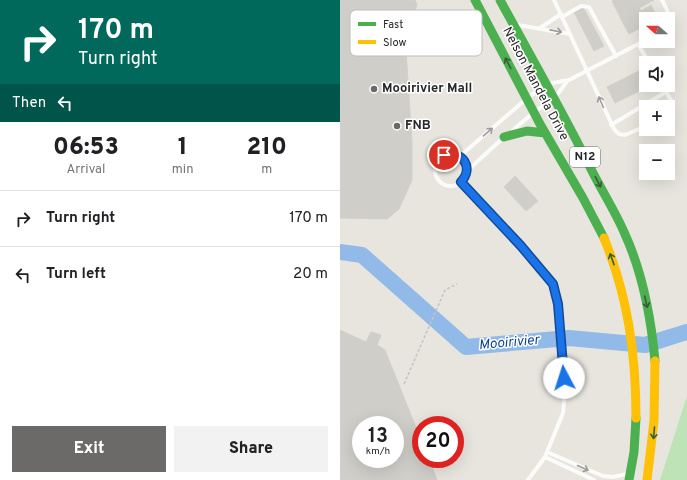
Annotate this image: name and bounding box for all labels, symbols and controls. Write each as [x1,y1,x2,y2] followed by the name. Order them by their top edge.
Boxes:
[350,10,482,56] legend
[639,12,675,48] north arrow
[639,12,675,180] map controls
[78,13,154,49] text: 170 m
[12,16,64,68] icon: right
[383,18,403,32] text: Fast
[498,25,572,143] street label: Nelson Mandela Drive
[549,27,562,35] one-way arrow
[383,36,406,50] text: Slow
[78,48,158,71] text: Turn right
[639,56,675,92] button: sound
[504,57,512,69] one-way arrow
[382,81,472,97] place label: Mooirivier Mall
[369,84,379,94] marker: Mooirivier Mall
[54,92,76,114] icon: left
[12,94,46,113] text: Then
[596,96,604,108] one-way arrow
[639,100,675,136] button: +
[405,118,431,134] place label: FNB
[392,121,402,131] marker: FNB
[483,127,493,136] one-way arrow
[53,133,119,163] text: 06:53
[178,133,188,163] text: 1
[247,133,287,163] text: 210
[427,138,461,172] pin
[433,144,455,166] icon: arrive
[639,144,675,180] button: −
[570,147,600,167] road number: N12
[67,162,105,178] text: Arrival
[172,162,193,178] text: min
[261,162,272,178] text: m
[595,176,602,188] one-way arrow
[12,208,34,230] icon: right
[46,209,115,228] text: Turn right
[289,209,328,228] text: 170 m
[608,253,616,265] one-way arrow
[12,264,34,286] icon: left
[46,265,106,284] text: Turn left
[293,265,328,284] text: 20 m
[643,296,651,309] one-way arrow
[478,332,542,354] water label: Mooirivier
[543,357,585,399] position arrow
[412,416,464,468] speed limit sign: 20
[368,424,388,450] text: 13
[12,426,166,472] button: Exit
[174,426,328,472] button: Share
[650,426,657,439] one-way arrow
[366,445,390,458] text: km/h
[577,464,589,472] one-way arrow

